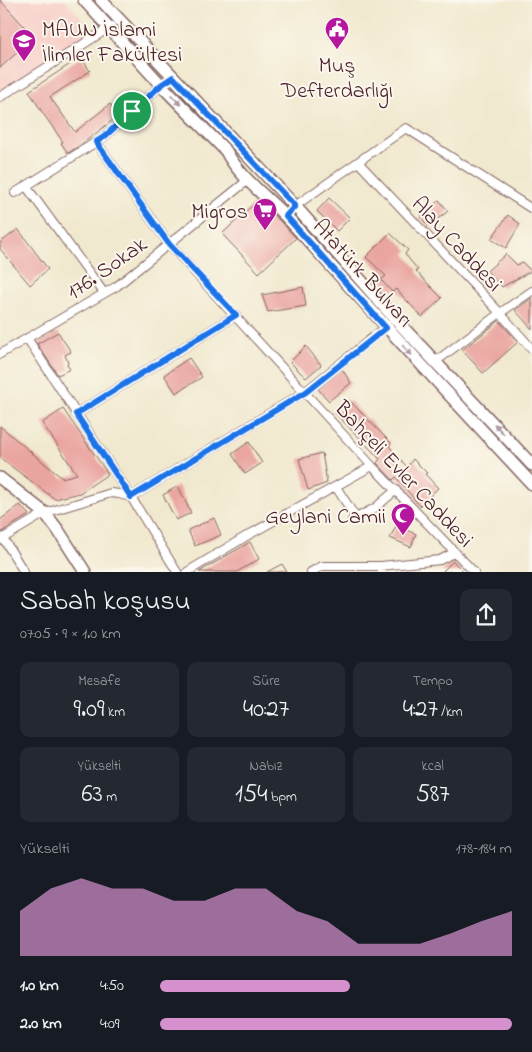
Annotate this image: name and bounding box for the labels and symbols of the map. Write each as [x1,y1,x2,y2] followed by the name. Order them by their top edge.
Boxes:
[42,15,182,72] place label: MAUN İslami İlimler Fakültesi
[324,16,350,50] public building icon: Muş Defterdarlığı
[11,28,37,62] school or university icon: MAUN İslami İlimler Fakültesi
[280,51,393,109] place label: Muş Defterdarlığı
[111,90,153,132] pin
[170,94,182,106] one-way arrow
[402,190,509,301] street label: Alay Caddesi
[191,197,248,230] place label: Migros
[252,197,278,231] supermarket icon: Migros
[304,212,419,336] street label: Atatürk Bulvarı
[61,230,155,309] street label: 176. Sokak
[401,344,413,356] one-way arrow
[325,393,480,556] street label: Bahçeli Evler Caddesi
[493,424,505,436] one-way arrow
[265,502,386,535] place label: Geylani Camii
[390,502,416,536] mosque icon: Geylani Camii

